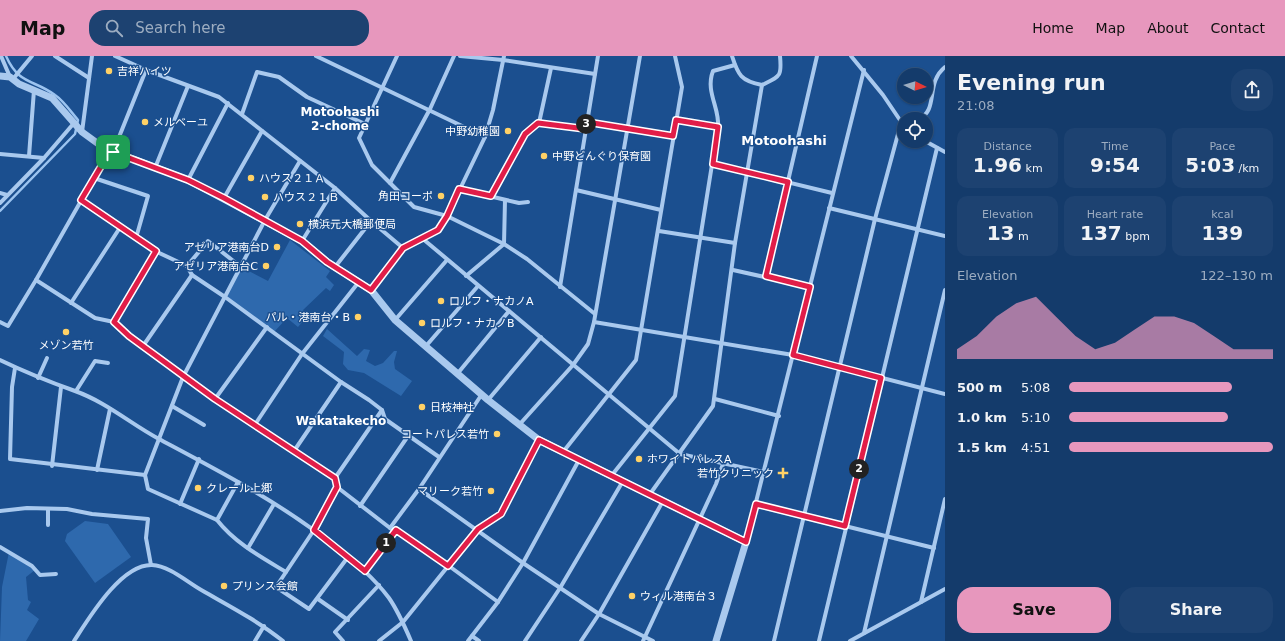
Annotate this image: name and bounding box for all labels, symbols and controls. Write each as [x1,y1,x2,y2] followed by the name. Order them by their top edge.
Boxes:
[89,10,369,46] search box
[20,17,65,39] text: Map
[103,17,125,39] icon: search
[135,19,225,37] text: Search here
[1032,20,1074,36] text: Home
[1096,20,1125,36] text: Map
[1147,20,1189,36] text: About
[1211,20,1265,36] text: Contact
[117,65,172,78] place label: 吉祥ハイツ
[104,66,114,76] marker: 吉祥ハイツ
[897,68,933,104] north arrow
[897,68,933,148] map controls
[1231,69,1273,111] button: share
[957,70,1106,95] text: Evening run
[957,98,994,113] text: 21:08
[301,105,379,133] district label: Motoohashi 2-chome
[897,112,933,148] button: locate
[576,114,596,134] pin: 3
[153,116,208,129] place label: メルベーユ
[140,117,150,127] marker: メルベーユ
[582,117,590,130] text: 3
[445,125,500,138] place label: 中野幼稚園
[503,126,513,136] marker: 中野幼稚園
[741,133,827,148] district label: Motoohashi
[96,135,130,169] pin
[984,140,1032,153] text: Distance
[1102,140,1128,153] text: Time
[1209,140,1235,153] text: Pace
[102,141,124,163] icon: arrive
[552,150,651,163] place label: 中野どんぐり保育園
[539,151,549,161] marker: 中野どんぐり保育園
[973,153,1022,177] text: 1.96
[1090,153,1140,177] text: 9:54
[1185,153,1235,177] text: 5:03
[1022,162,1043,175] text: km
[1235,162,1259,175] text: /km
[259,172,325,185] place label: ハウス２１Ａ
[246,173,256,183] marker: ハウス２１Ａ
[378,190,433,203] place label: 角田コーポ
[273,191,339,204] place label: ハウス２１Ｂ
[436,191,446,201] marker: 角田コーポ
[260,192,270,202] marker: ハウス２１Ｂ
[982,208,1033,221] text: Elevation
[1087,208,1143,221] text: Heart rate
[1211,208,1233,221] text: kcal
[308,218,396,231] place label: 横浜元大橋郵便局
[295,219,305,229] marker: 横浜元大橋郵便局
[987,221,1014,245] text: 13
[1080,221,1122,245] text: 137
[1201,221,1243,245] text: 139
[1014,230,1029,243] text: m
[1122,230,1150,243] text: bpm
[184,241,269,254] place label: アゼリア港南台D
[272,242,282,252] marker: アゼリア港南台D
[174,260,258,273] place label: アゼリア港南台C
[261,261,271,271] marker: アゼリア港南台C
[957,268,1017,283] text: Elevation
[1200,268,1273,283] text: 122–130 m
[449,295,534,308] place label: ロルフ・ナカノA
[436,296,446,306] marker: ロルフ・ナカノA
[265,311,350,324] place label: パル・港南台・B
[353,312,363,322] marker: パル・港南台・B
[430,317,515,330] place label: ロルフ・ナカノB
[417,318,427,328] marker: ロルフ・ナカノB
[61,327,71,337] marker: メゾン若竹
[39,339,94,352] place label: メゾン若竹
[957,380,1002,395] text: 500 m
[1021,380,1050,395] text: 5:08
[430,401,474,414] place label: 日枝神社
[417,402,427,412] marker: 日枝神社
[957,410,1007,425] text: 1.0 km
[1021,410,1050,425] text: 5:10
[296,414,386,428] district label: Wakatakecho
[401,428,489,441] place label: コートパレス若竹
[492,429,502,439] marker: コートパレス若竹
[957,440,1007,455] text: 1.5 km
[1021,440,1050,455] text: 4:51
[647,453,732,466] place label: ホワイトパレスA
[634,454,644,464] marker: ホワイトパレスA
[849,459,869,479] pin: 2
[855,462,863,475] text: 2
[697,467,774,480] place label: 若竹クリニック
[777,467,789,479] marker: 若竹クリニック
[206,482,272,495] place label: クレール上郷
[193,483,203,493] marker: クレール上郷
[417,485,483,498] place label: マリーク若竹
[486,486,496,496] marker: マリーク若竹
[376,533,396,553] pin: 1
[382,536,390,549] text: 1
[232,580,298,593] place label: プリンス会館
[219,581,229,591] marker: プリンス会館
[957,587,1111,633] button: Save
[1119,587,1273,633] button: Share
[640,590,717,603] place label: ウィル港南台３
[627,591,637,601] marker: ウィル港南台３

